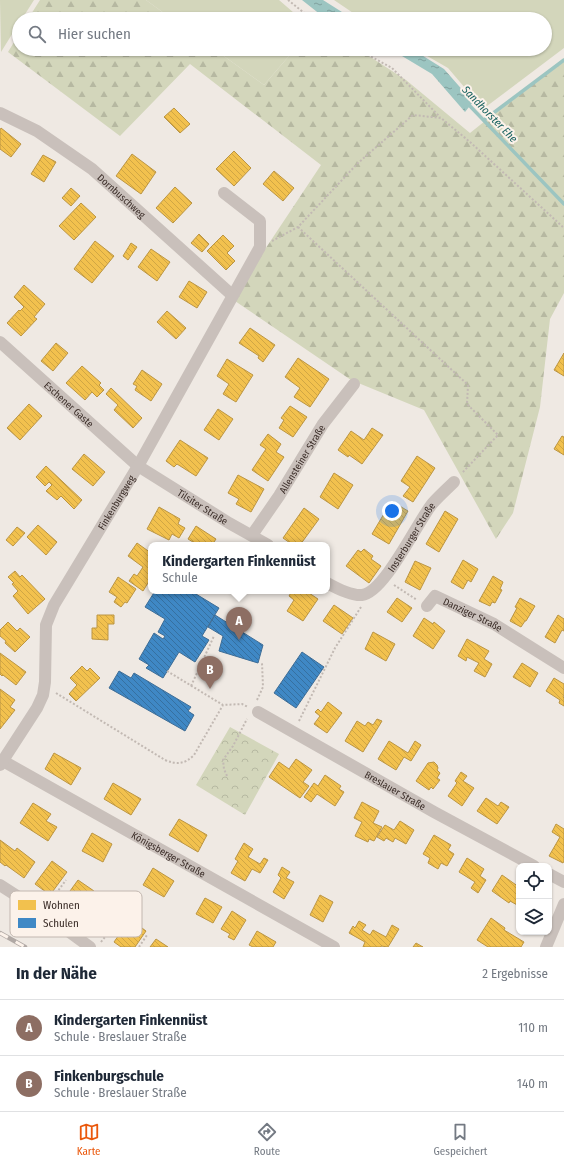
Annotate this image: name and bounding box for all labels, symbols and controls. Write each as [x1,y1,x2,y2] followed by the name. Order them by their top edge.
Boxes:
[12,12,552,56] search box
[26,23,48,45] icon: search
[58,25,131,43] text: Hier suchen
[459,83,520,145] water label: Sandhorster Ehe
[95,172,148,221] street label: Dornbuschweg
[41,380,96,430] street label: Eschener Gaste
[277,423,328,496] street label: Allensteiner Straße
[96,473,138,532] street label: Finkenburgweg
[175,487,230,528] street label: Tilsiter Straße
[386,500,438,575] street label: Insterburger Straße
[382,501,402,521] your location
[148,542,330,594] popup
[162,552,316,570] text: Kindergarten Finkennüst
[162,570,198,585] text: Schule
[441,596,504,635] street label: Danziger Straße
[226,607,252,640] pin: A
[197,656,223,689] pin: B
[362,769,428,813] street label: Breslauer Straße
[129,829,207,880] street label: Königsberger Straße
[516,863,552,935] map controls
[516,863,552,899] button: locate
[10,891,142,937] legend
[43,899,80,912] text: Wohnen
[516,899,552,935] button: layers
[43,917,79,930] text: Schulen
[16,963,97,984] text: In der Nähe
[482,966,548,981] text: 2 Ergebnisse
[54,1011,208,1029] text: Kindergarten Finkennüst
[25,1020,33,1035] text: A
[518,1020,548,1035] text: 110 m
[54,1029,187,1044] text: Schule · Breslauer Straße
[54,1067,164,1085] text: Finkenburgschule
[25,1076,33,1091] text: B
[517,1076,548,1091] text: 140 m
[54,1085,187,1100] text: Schule · Breslauer Straße
[77,1121,101,1158] tab: Karte
[254,1121,280,1158] tab: Route
[433,1121,487,1158] tab: Gespeichert

